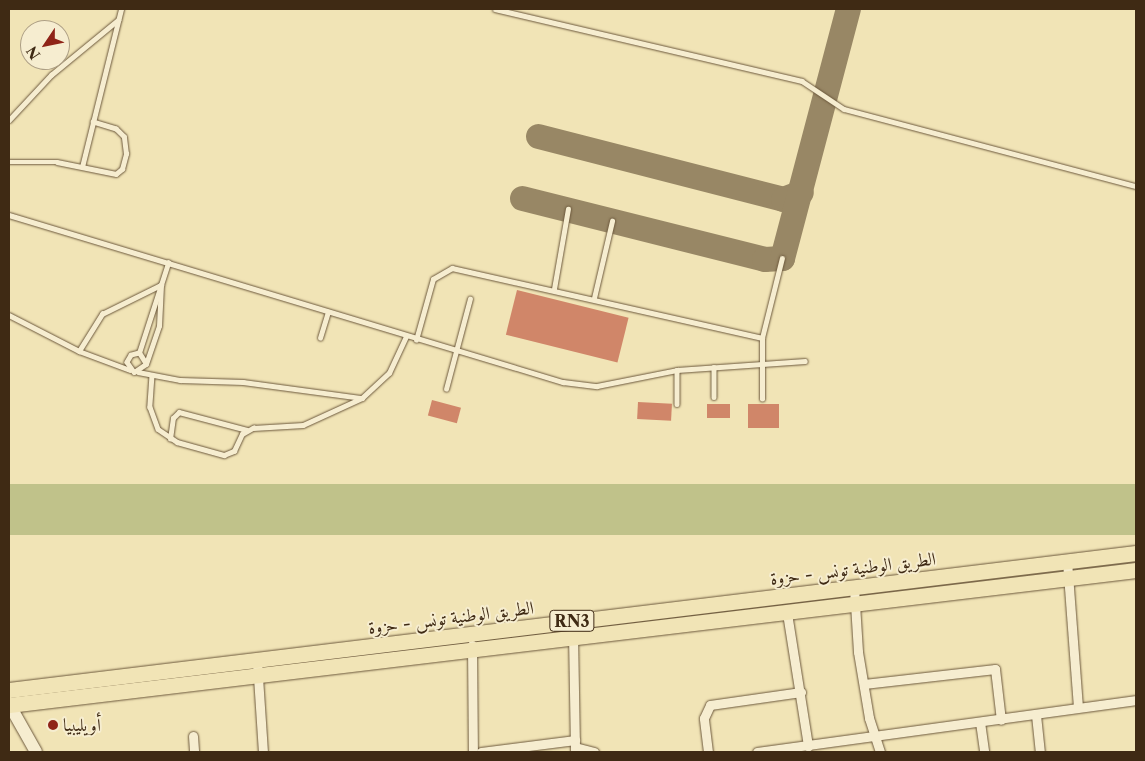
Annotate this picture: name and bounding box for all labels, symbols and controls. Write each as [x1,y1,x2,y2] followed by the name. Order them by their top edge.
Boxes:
[20,20,70,70] north arrow
[23,43,44,63] text: N
[769,548,937,590] street label: الطريق الوطنية تونس - حزوة
[367,597,535,639] street label: الطريق الوطنية تونس - حزوة
[548,608,596,634] road number: RN3
[63,714,101,736] place label: أويليبيا
[47,719,59,731] marker: أويليبيا

